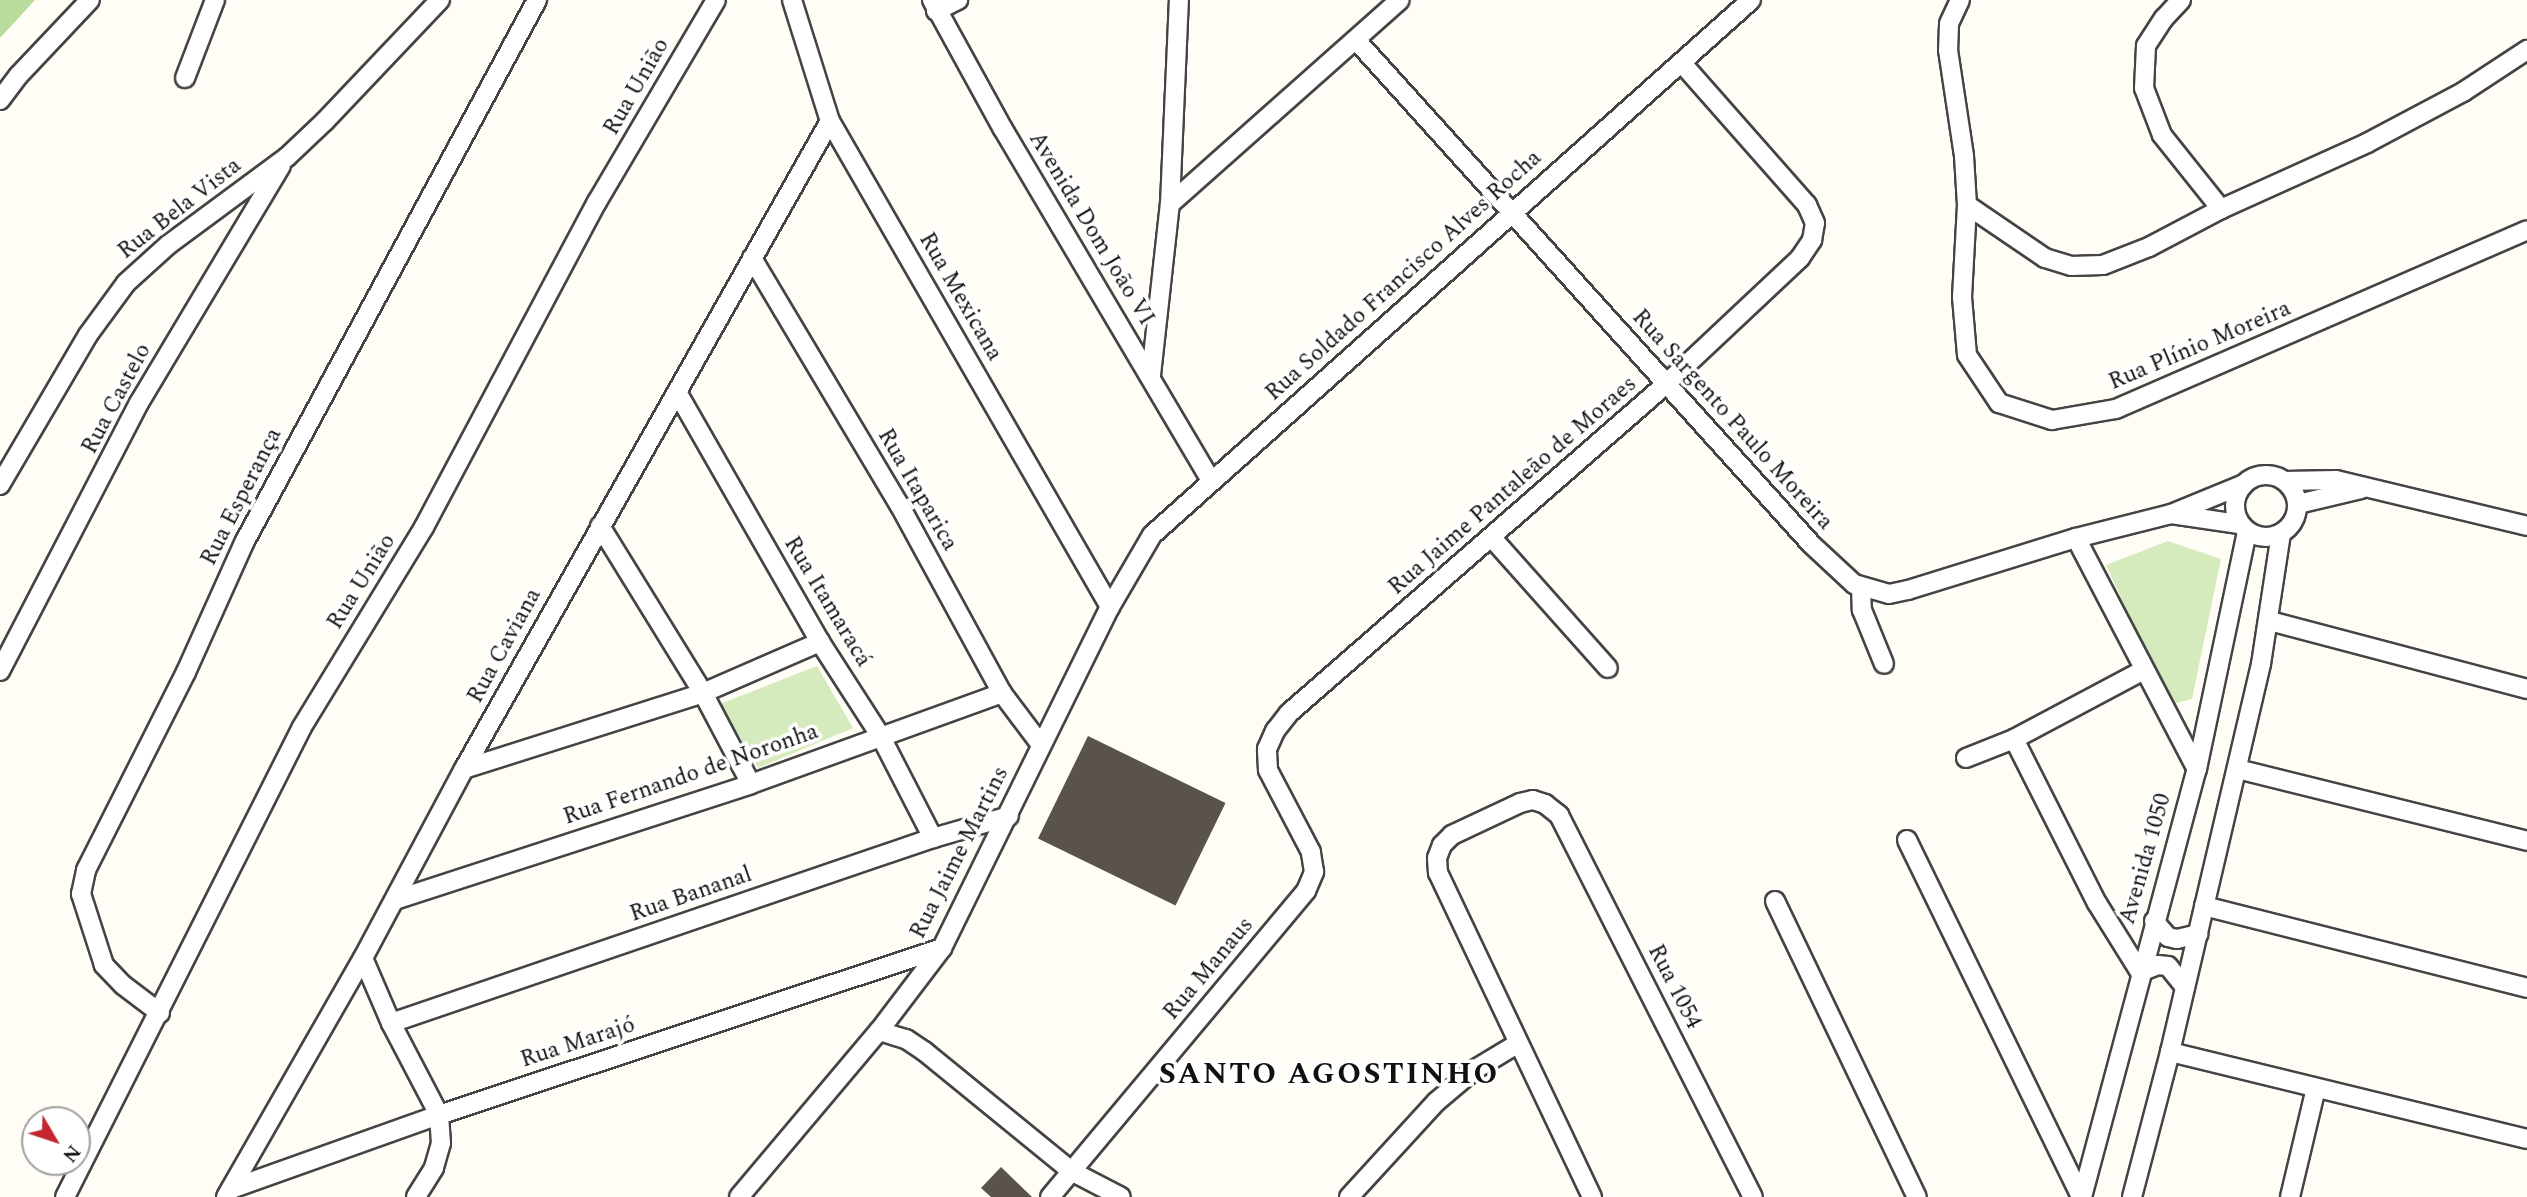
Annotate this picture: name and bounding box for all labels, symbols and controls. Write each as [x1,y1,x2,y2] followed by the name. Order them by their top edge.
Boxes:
[598,34,676,140] street label: Rua União
[1022,127,1160,331] street label: Avenida Dom João VI
[1260,145,1548,407] street label: Rua Soldado Francisco Alves Rocha
[113,152,247,266] street label: Rua Bela Vista
[912,228,1008,366] street label: Rua Mexicana
[2105,295,2295,397] street label: Rua Plínio Moreira
[1626,304,1838,536] street label: Rua Sargento Paulo Moreira
[76,339,158,459] street label: Rua Castelo
[1383,371,1643,601] street label: Rua Jaime Pantaleão de Moraes
[196,424,288,570] street label: Rua Esperança
[871,424,963,556] street label: Rua Itaparica
[322,529,402,635] street label: Rua União
[777,532,877,672] street label: Rua Itamaracá
[462,584,548,708] street label: Rua Caviana
[560,718,822,832] street label: Rua Fernando de Noronha
[905,762,1015,944] street label: Rua Jaime Martins
[2114,790,2178,928] street label: Avenida 1050
[626,861,756,929] street label: Rua Bananal
[1158,912,1260,1026] street label: Rua Manaus
[1641,940,1707,1034] street label: Rua 1054
[517,1012,639,1074] street label: Rua Marajó
[1161,1056,1497,1092] district label: SANTO AGOSTINHO
[21,1106,91,1176] north arrow
[55,1138,87,1168] text: N

